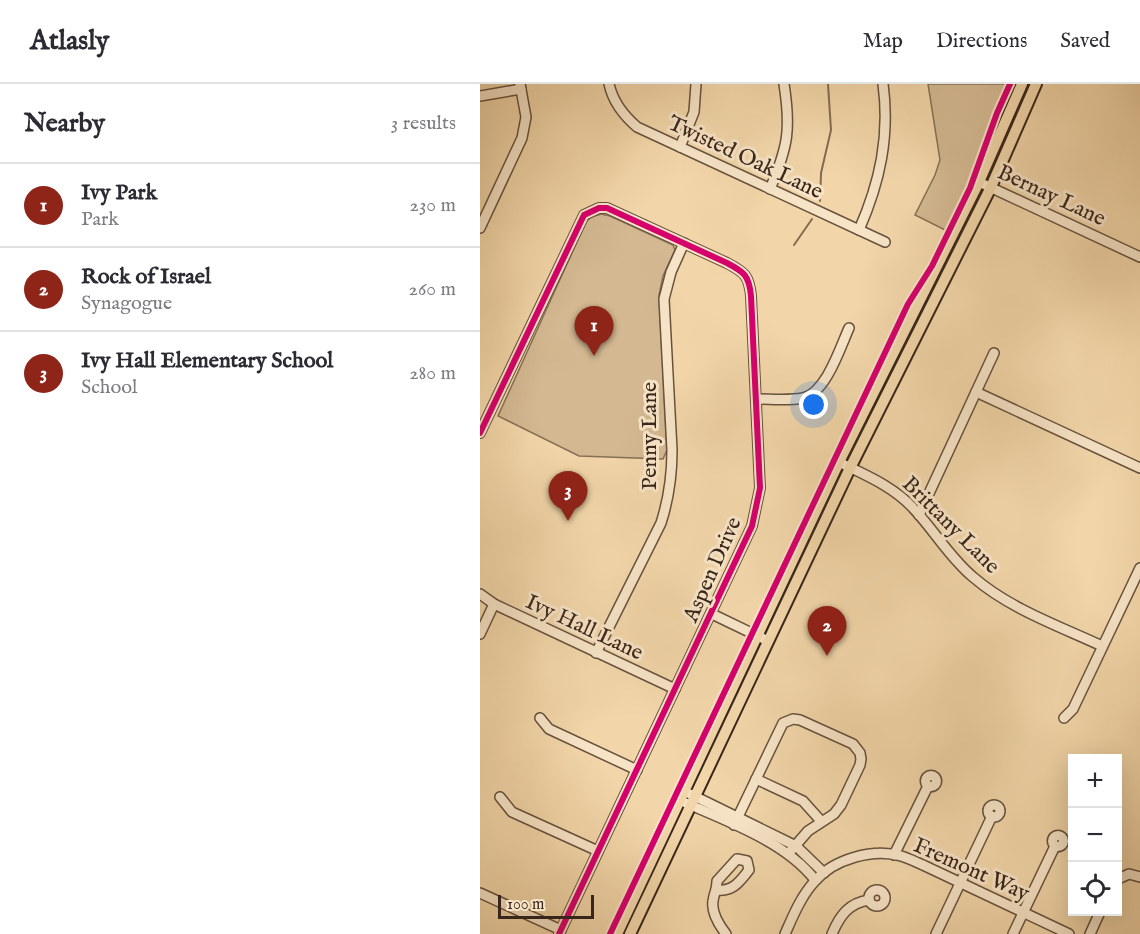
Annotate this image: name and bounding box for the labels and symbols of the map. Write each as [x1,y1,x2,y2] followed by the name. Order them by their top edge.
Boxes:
[663,110,827,206] street label: Twisted Oak Lane
[993,159,1110,233] street label: Bernay Lane
[574,306,614,356] pin: 1
[636,382,664,490] street label: Penny Lane
[799,390,828,419] your location
[896,471,1005,580] street label: Brittany Lane
[548,472,587,521] pin: 3
[677,513,748,628] street label: Aspen Drive
[521,588,647,667] street label: Ivy Hall Lane
[808,606,846,656] pin: 2
[909,832,1034,908] street label: Fremont Way
[498,892,594,920] scale bar

